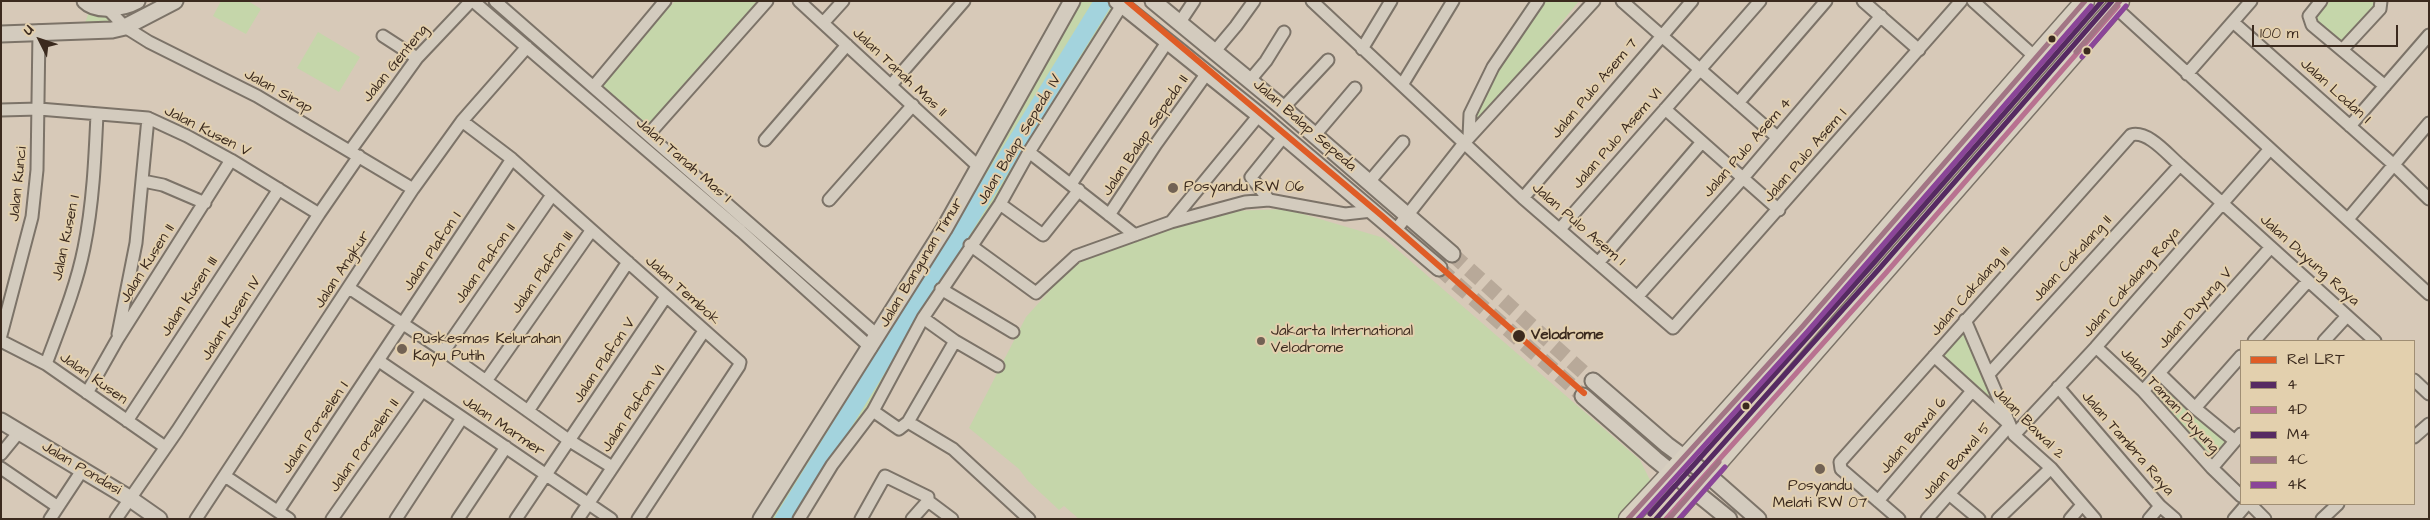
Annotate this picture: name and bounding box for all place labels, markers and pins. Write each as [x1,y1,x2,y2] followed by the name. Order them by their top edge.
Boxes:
[2047,34,2057,44] unlabelled marker
[2082,46,2092,56] unlabelled marker
[1184,179,1304,197] place label: Posyandu RW 06
[1166,181,1180,195] marker: Posyandu RW 06
[1271,323,1413,358] place label: Jakarta International Velodrome
[1531,327,1604,345] place label: Velodrome
[1511,328,1527,344] marker: Velodrome
[413,331,561,366] place label: Puskesmas Kelurahan Kayu Putih
[1255,335,1267,347] marker: Jakarta International Velodrome
[395,342,409,356] marker: Puskesmas Kelurahan Kayu Putih
[1741,401,1751,411] unlabelled marker
[1813,462,1827,476] marker: Posyandu Melati RW 07
[1773,478,1867,513] place label: Posyandu Melati RW 07

